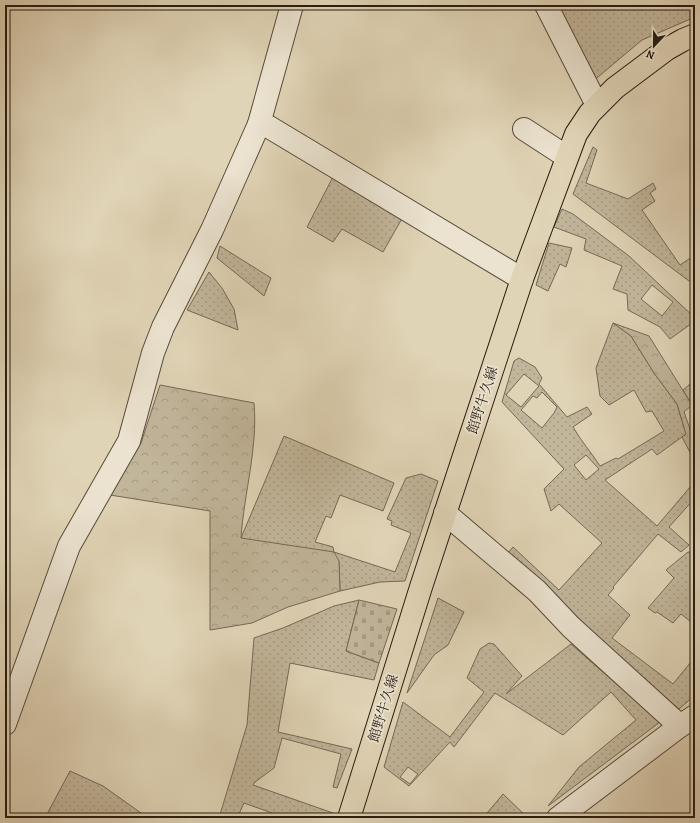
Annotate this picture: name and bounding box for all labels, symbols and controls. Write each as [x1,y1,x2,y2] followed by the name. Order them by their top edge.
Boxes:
[634,26,674,66] north arrow
[644,46,657,63] text: N
[463,364,502,436] street label: 館野牛久線
[364,672,403,744] street label: 館野牛久線

